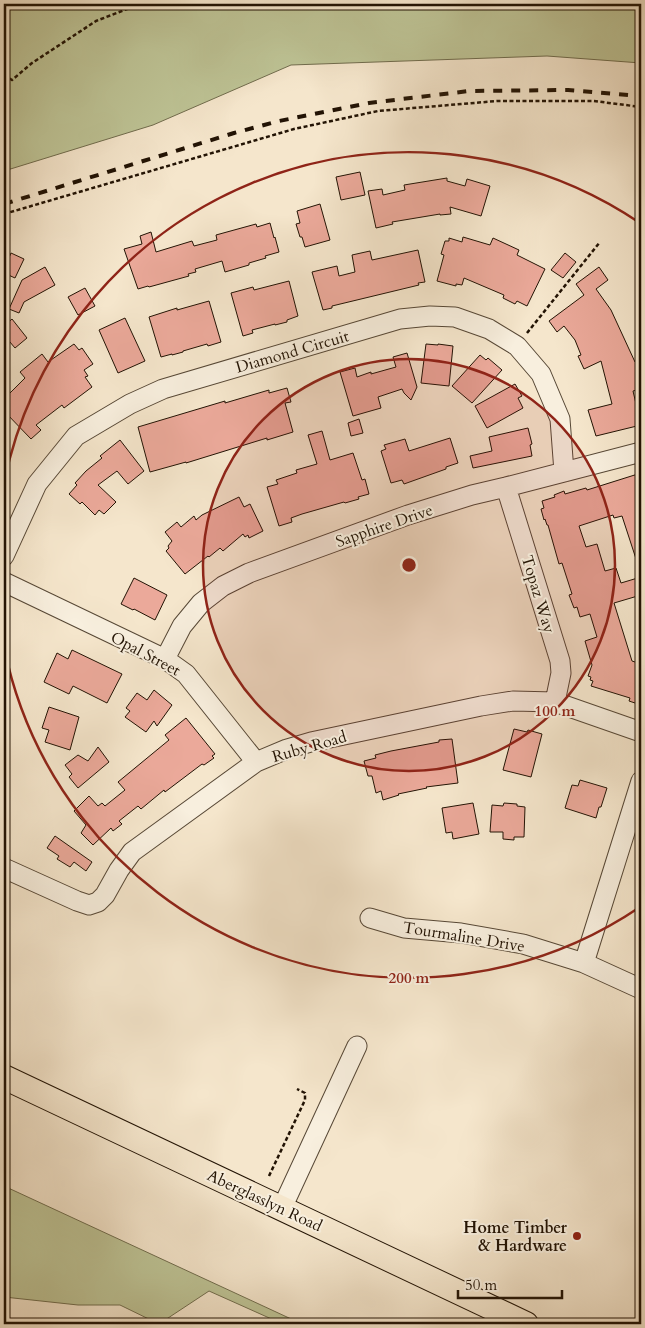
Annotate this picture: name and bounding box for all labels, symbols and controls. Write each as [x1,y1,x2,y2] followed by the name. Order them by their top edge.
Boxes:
[233,325,351,379] street label: Diamond Circuit
[333,499,436,553] street label: Sapphire Drive
[516,553,560,636] street label: Topaz Way
[400,556,418,574] centre of rings
[107,626,184,681] street label: Opal Street
[535,701,576,721] text: 100 m
[270,726,349,768] street label: Ruby Road
[401,916,526,958] street label: Tourmaline Drive
[389,968,430,988] text: 200 m
[203,1165,326,1237] street label: Aberglasslyn Road
[463,1217,568,1257] place label: Home Timber & Hardware
[571,1230,583,1242] marker: Home Timber & Hardware
[458,1268,561,1300] scale bar
[465,1275,497,1295] text: 50 m

